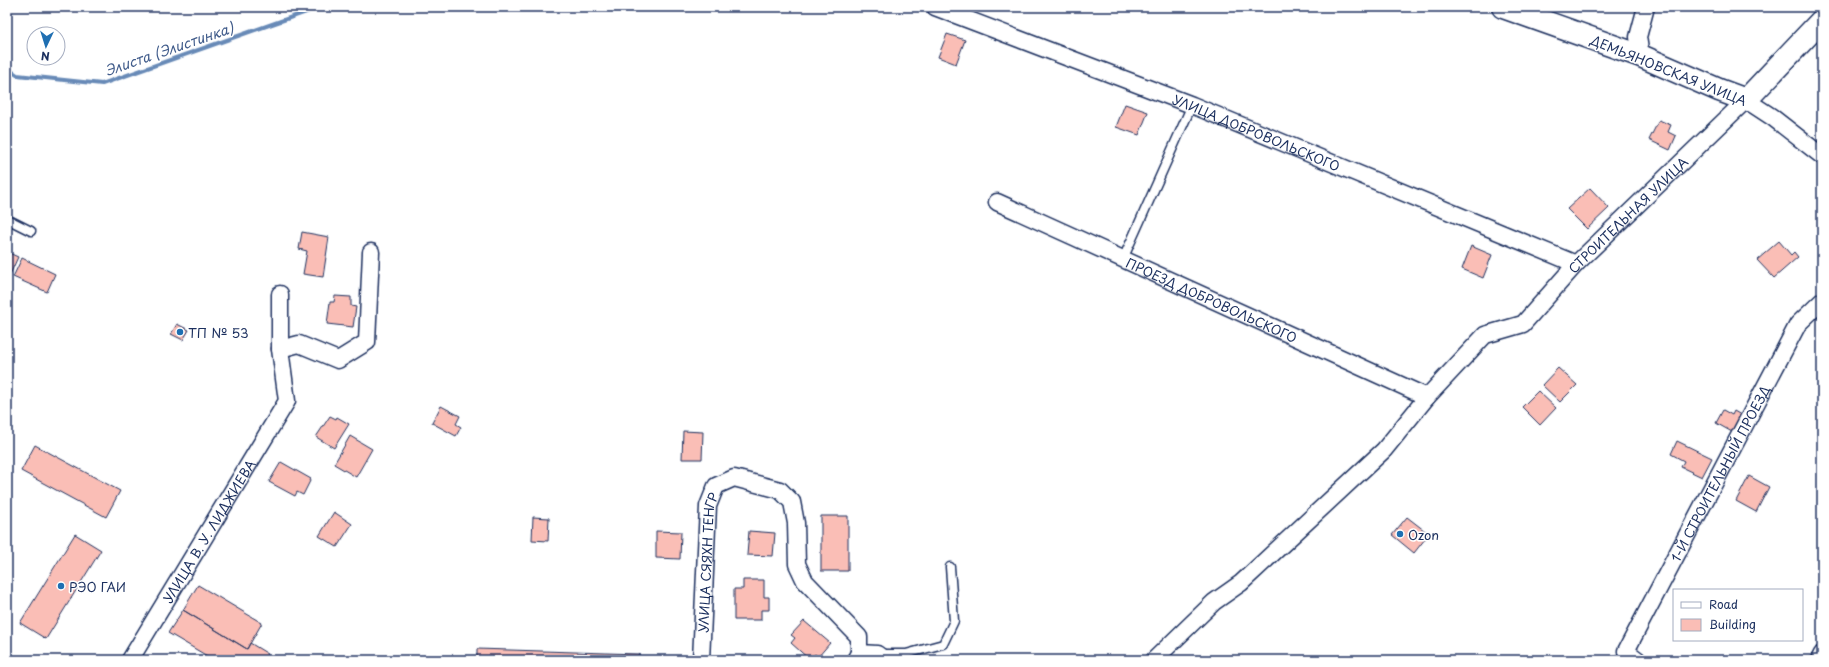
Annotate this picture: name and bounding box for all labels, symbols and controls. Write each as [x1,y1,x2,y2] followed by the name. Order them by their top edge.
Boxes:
[102,17,238,81] water label: Элиста (Элистинка)
[26,26,66,66] north arrow
[1587,30,1750,110] street label: ДЕМЬЯНОВСКАЯ УЛИЦА
[40,48,50,65] text: N
[1170,89,1343,175] street label: УЛИЦА ДОБРОВОЛЬСКОГО
[1563,152,1692,277] street label: СТРОИТЕЛЬНАЯ УЛИЦА
[1123,252,1301,347] street label: ПРОЕЗД ДОБРОВОЛЬСКОГО
[188,323,249,342] place label: ТП № 53
[175,327,185,337] marker: ТП № 53
[1665,382,1774,565] street label: 1-Й СТРОИТЕЛЬНЫЙ ПРОЕЗД
[157,456,259,606] street label: УЛИЦА В. У. ЛИДЖИЕВА
[693,489,722,633] street label: УЛИЦА СЯЯХН ТЕНГР
[1408,525,1439,544] place label: Ozon
[1395,529,1405,539] marker: Ozon
[69,577,126,596] place label: РЭО ГАИ
[56,581,66,591] marker: РЭО ГАИ
[1673,589,1803,641] legend
[1709,595,1738,613] text: Road
[1709,615,1756,633] text: Building

